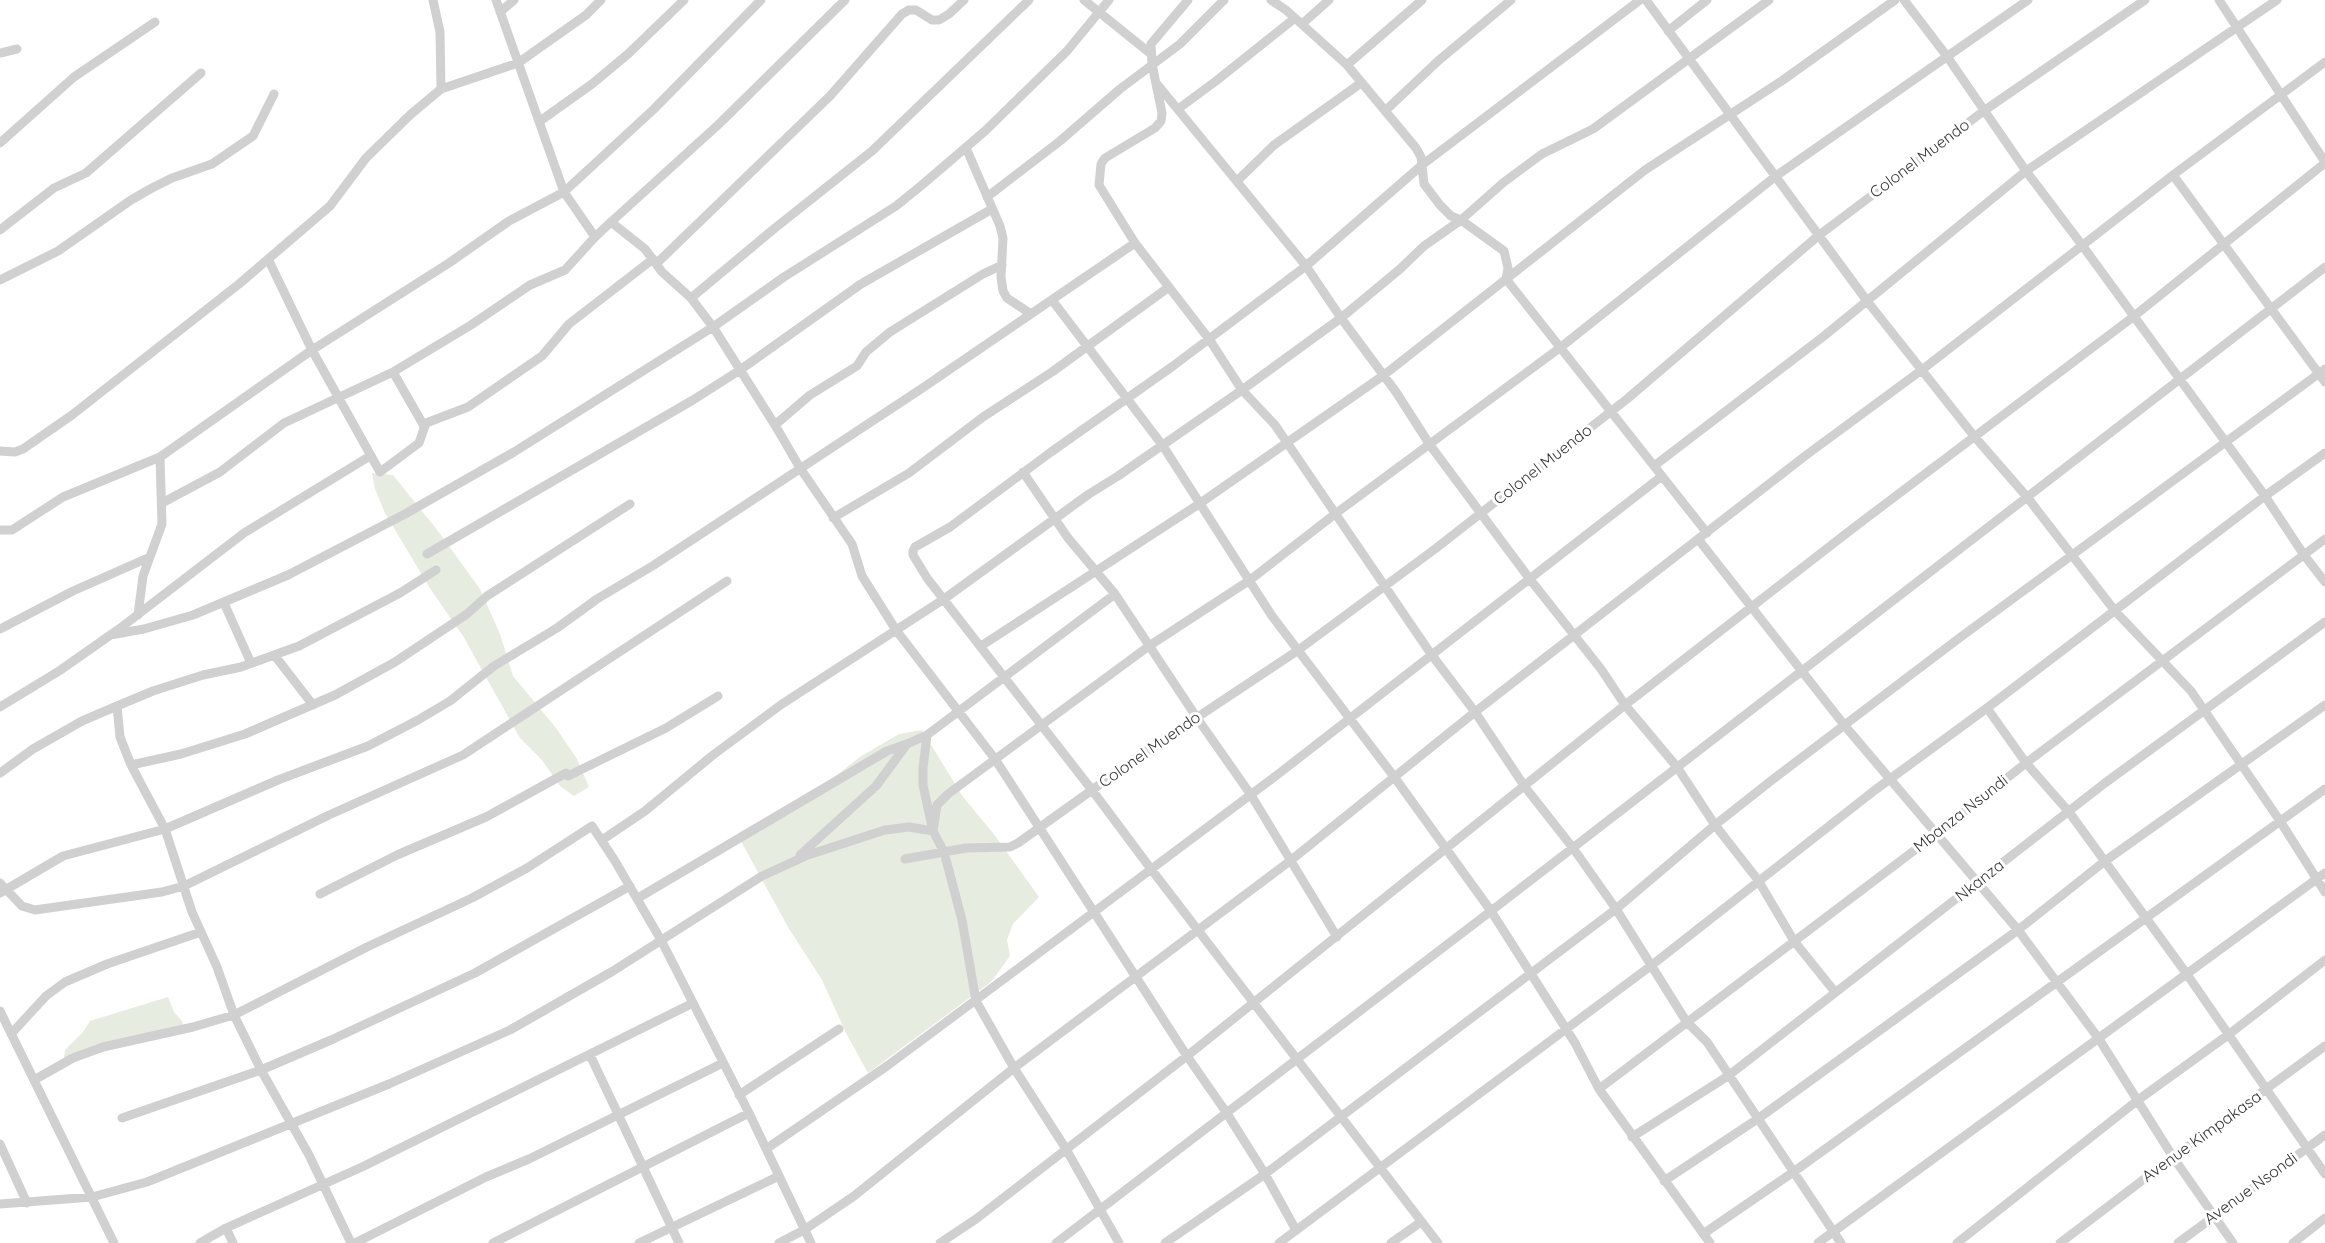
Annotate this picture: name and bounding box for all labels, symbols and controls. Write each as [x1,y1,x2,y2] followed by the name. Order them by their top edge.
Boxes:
[1866,115,1974,203] street label: Colonel Muendo
[1490,421,1596,509] street label: Colonel Muendo
[1096,708,1204,792] street label: Colonel Muendo
[1910,771,2012,857] street label: Mbanza Nsundi
[1952,856,2008,906] street label: Nkanza
[2139,1087,2265,1187] street label: Avenue Kimpakasa
[2201,1149,2301,1229] street label: Avenue Nsondi

